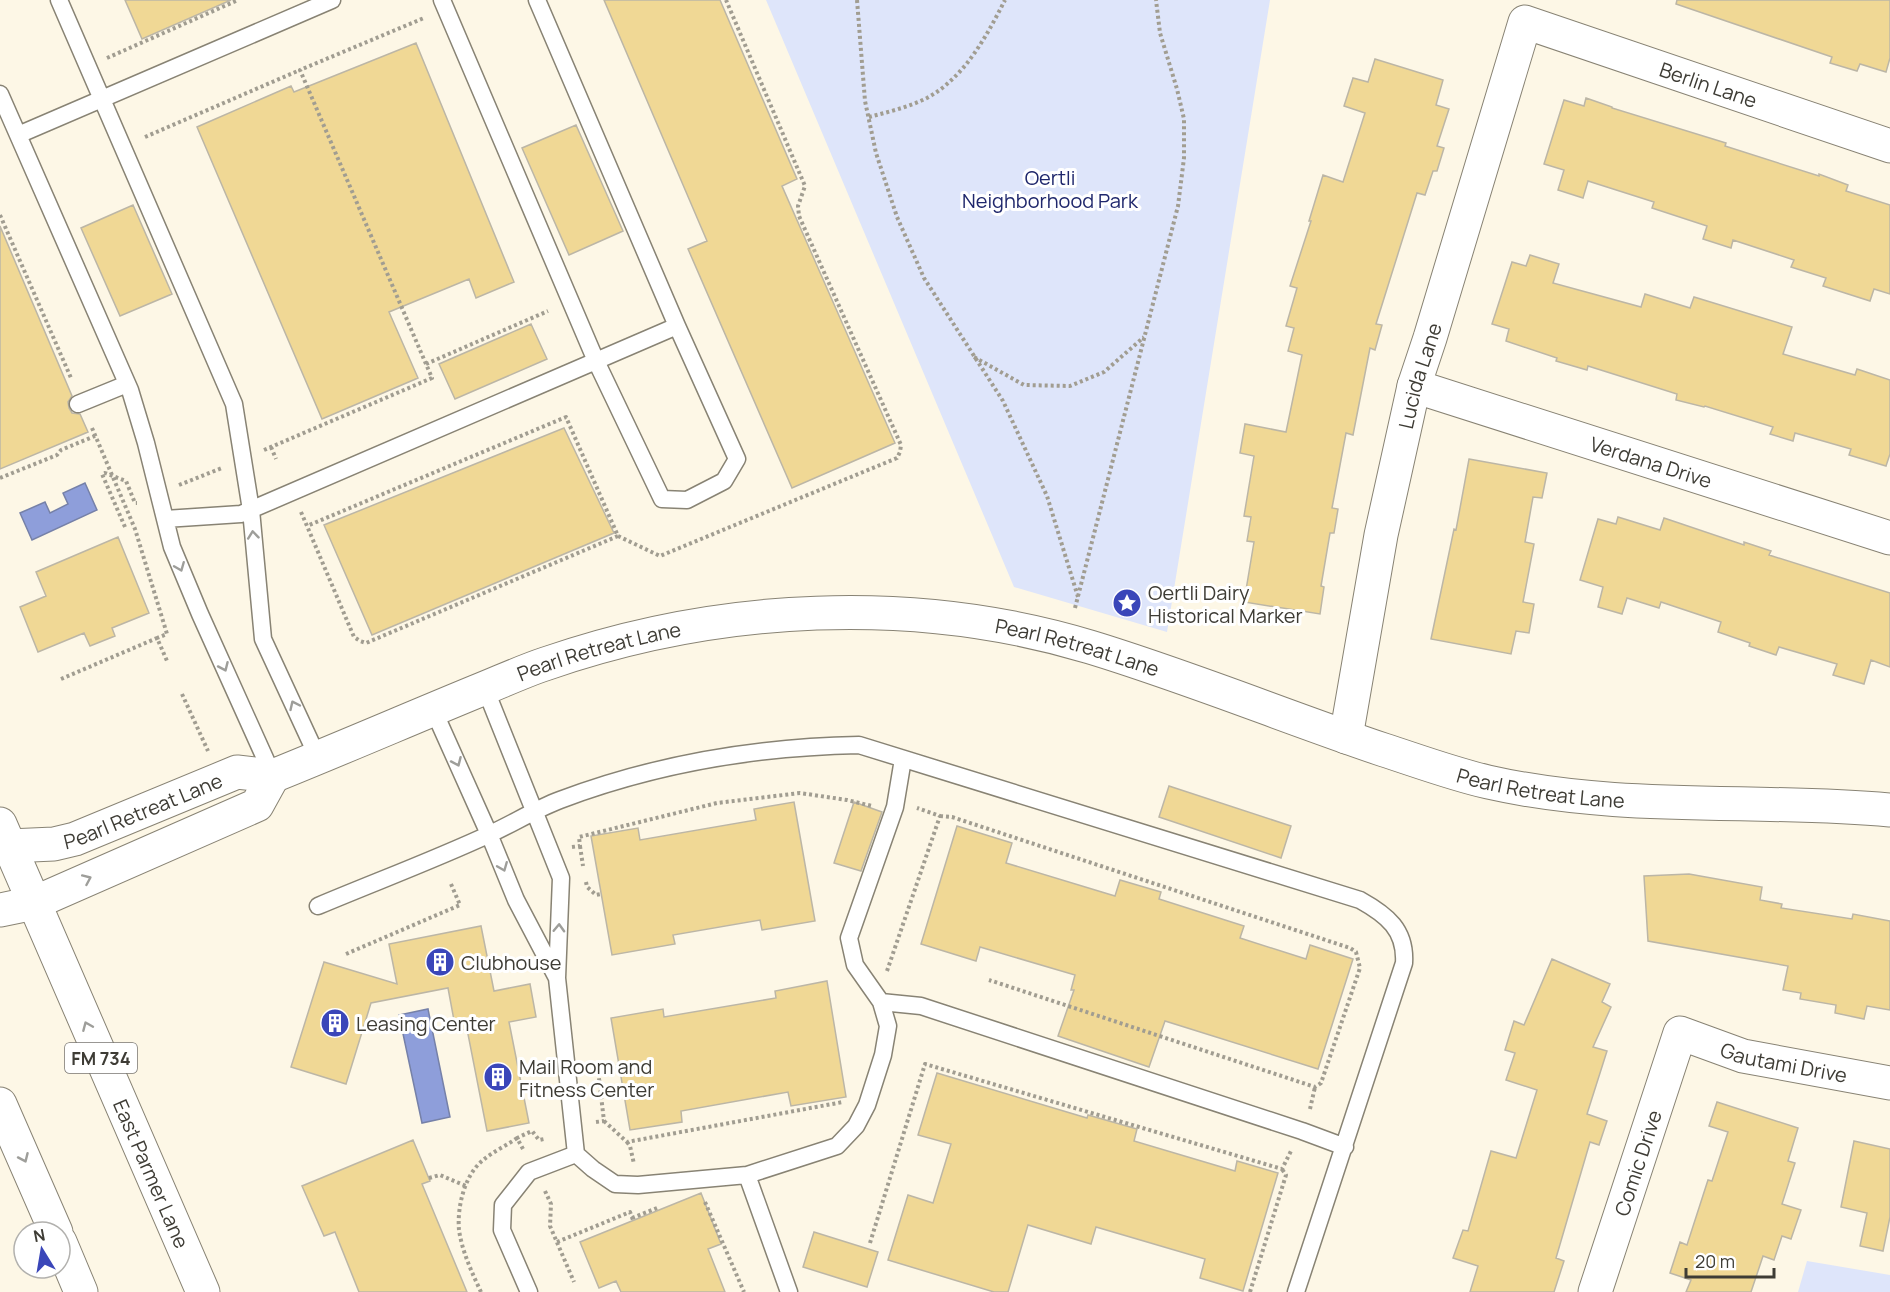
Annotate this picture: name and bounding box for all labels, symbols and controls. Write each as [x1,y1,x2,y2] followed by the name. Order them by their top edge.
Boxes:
[1656,55,1761,113] street label: Berlin Lane
[962,164,1139,214] park label: Oertli Neighborhood Park
[1391,319,1447,431] street label: Lucida Lane
[1587,430,1716,494] street label: Verdana Drive
[247,531,260,540] one-way arrow
[173,561,185,572] one-way arrow
[1148,579,1303,629] place label: Oertli Dairy Historical Marker
[1111,587,1143,619] place icon: Oertli Dairy Historical Marker
[993,612,1163,682] street label: Pearl Retreat Lane
[513,615,683,687] street label: Pearl Retreat Lane
[217,661,229,672] one-way arrow
[289,700,301,711] one-way arrow
[450,756,462,767] one-way arrow
[1454,761,1625,814] street label: Pearl Retreat Lane
[61,766,226,855] street label: Pearl Retreat Lane
[496,861,508,872] one-way arrow
[81,874,92,886] one-way arrow
[553,923,566,932] one-way arrow
[424,946,456,978] building icon: Clubhouse
[461,949,561,976] place label: Clubhouse
[319,1007,351,1039] building icon: Leasing Center
[356,1010,496,1037] place label: Leasing Center
[83,1022,95,1033] one-way arrow
[1717,1035,1849,1088] street label: Gautami Drive
[65,1043,137,1073] road number: FM 734
[519,1053,654,1103] place label: Mail Room and Fitness Center
[482,1061,514,1093] building icon: Mail Room and Fitness Center
[107,1095,196,1252] street label: East Parmer Lane
[1607,1106,1667,1219] street label: Comic Drive
[16,1151,28,1162] one-way arrow
[12,1220,72,1280] north arrow
[31,1223,47,1247] text: N
[1686,1241,1774,1279] scale bar
[1695,1249,1735,1273] text: 20 m

